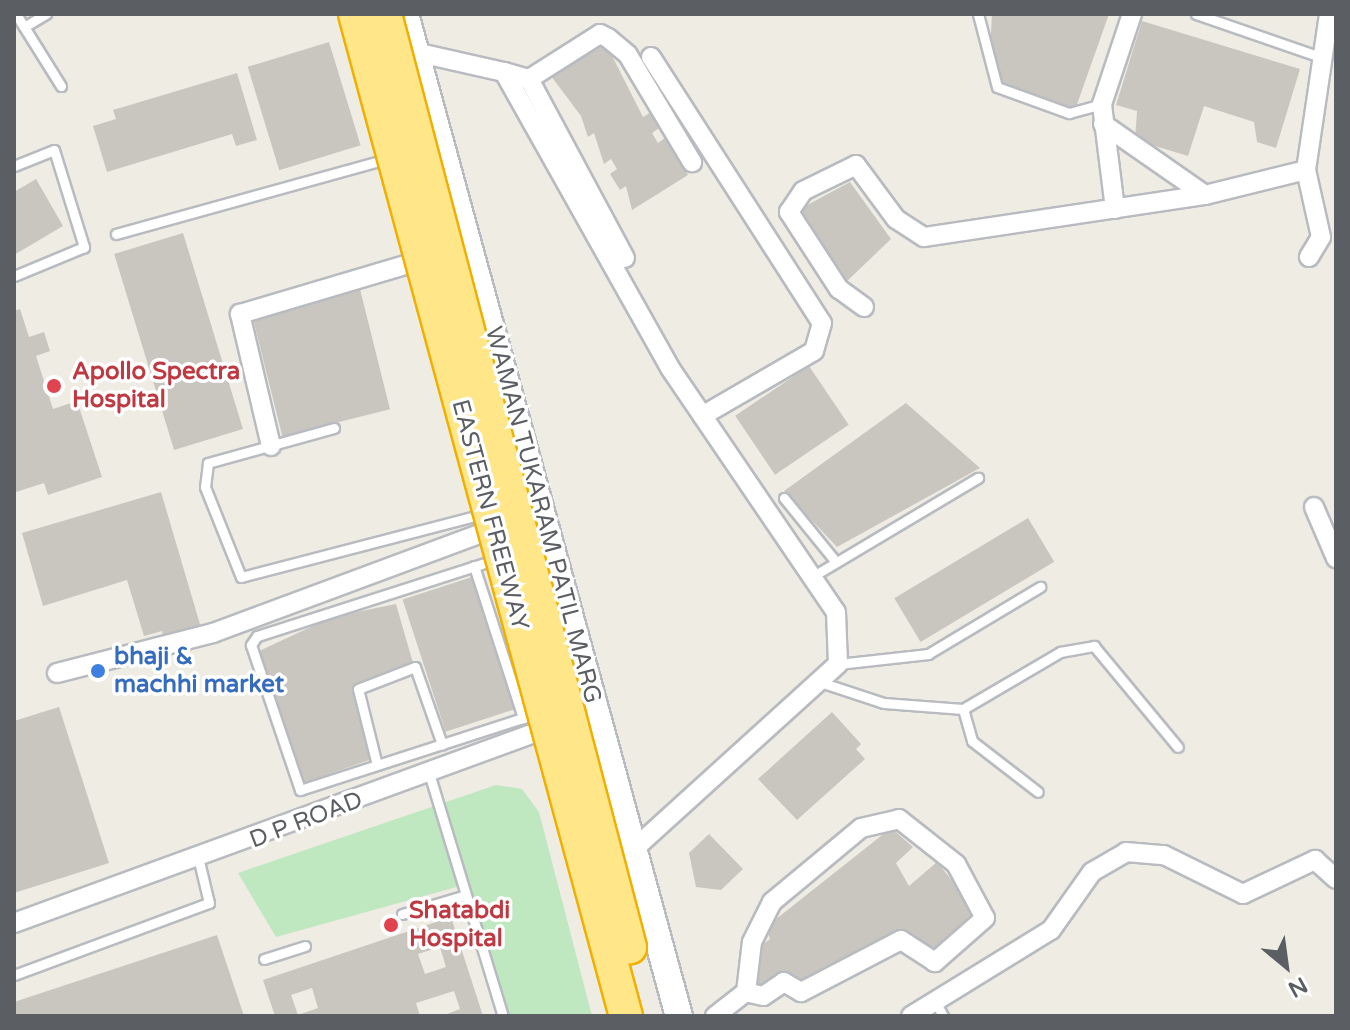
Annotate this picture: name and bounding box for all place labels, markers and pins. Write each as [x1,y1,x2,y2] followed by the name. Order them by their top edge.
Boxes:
[72,358,240,414] place label: Apollo Spectra Hospital
[43,375,65,397] marker: Apollo Spectra Hospital
[114,643,284,699] place label: bhaji & machhi market
[89,662,107,680] marker: bhaji & machhi market
[409,897,510,953] place label: Shatabdi Hospital
[380,914,402,936] marker: Shatabdi Hospital

